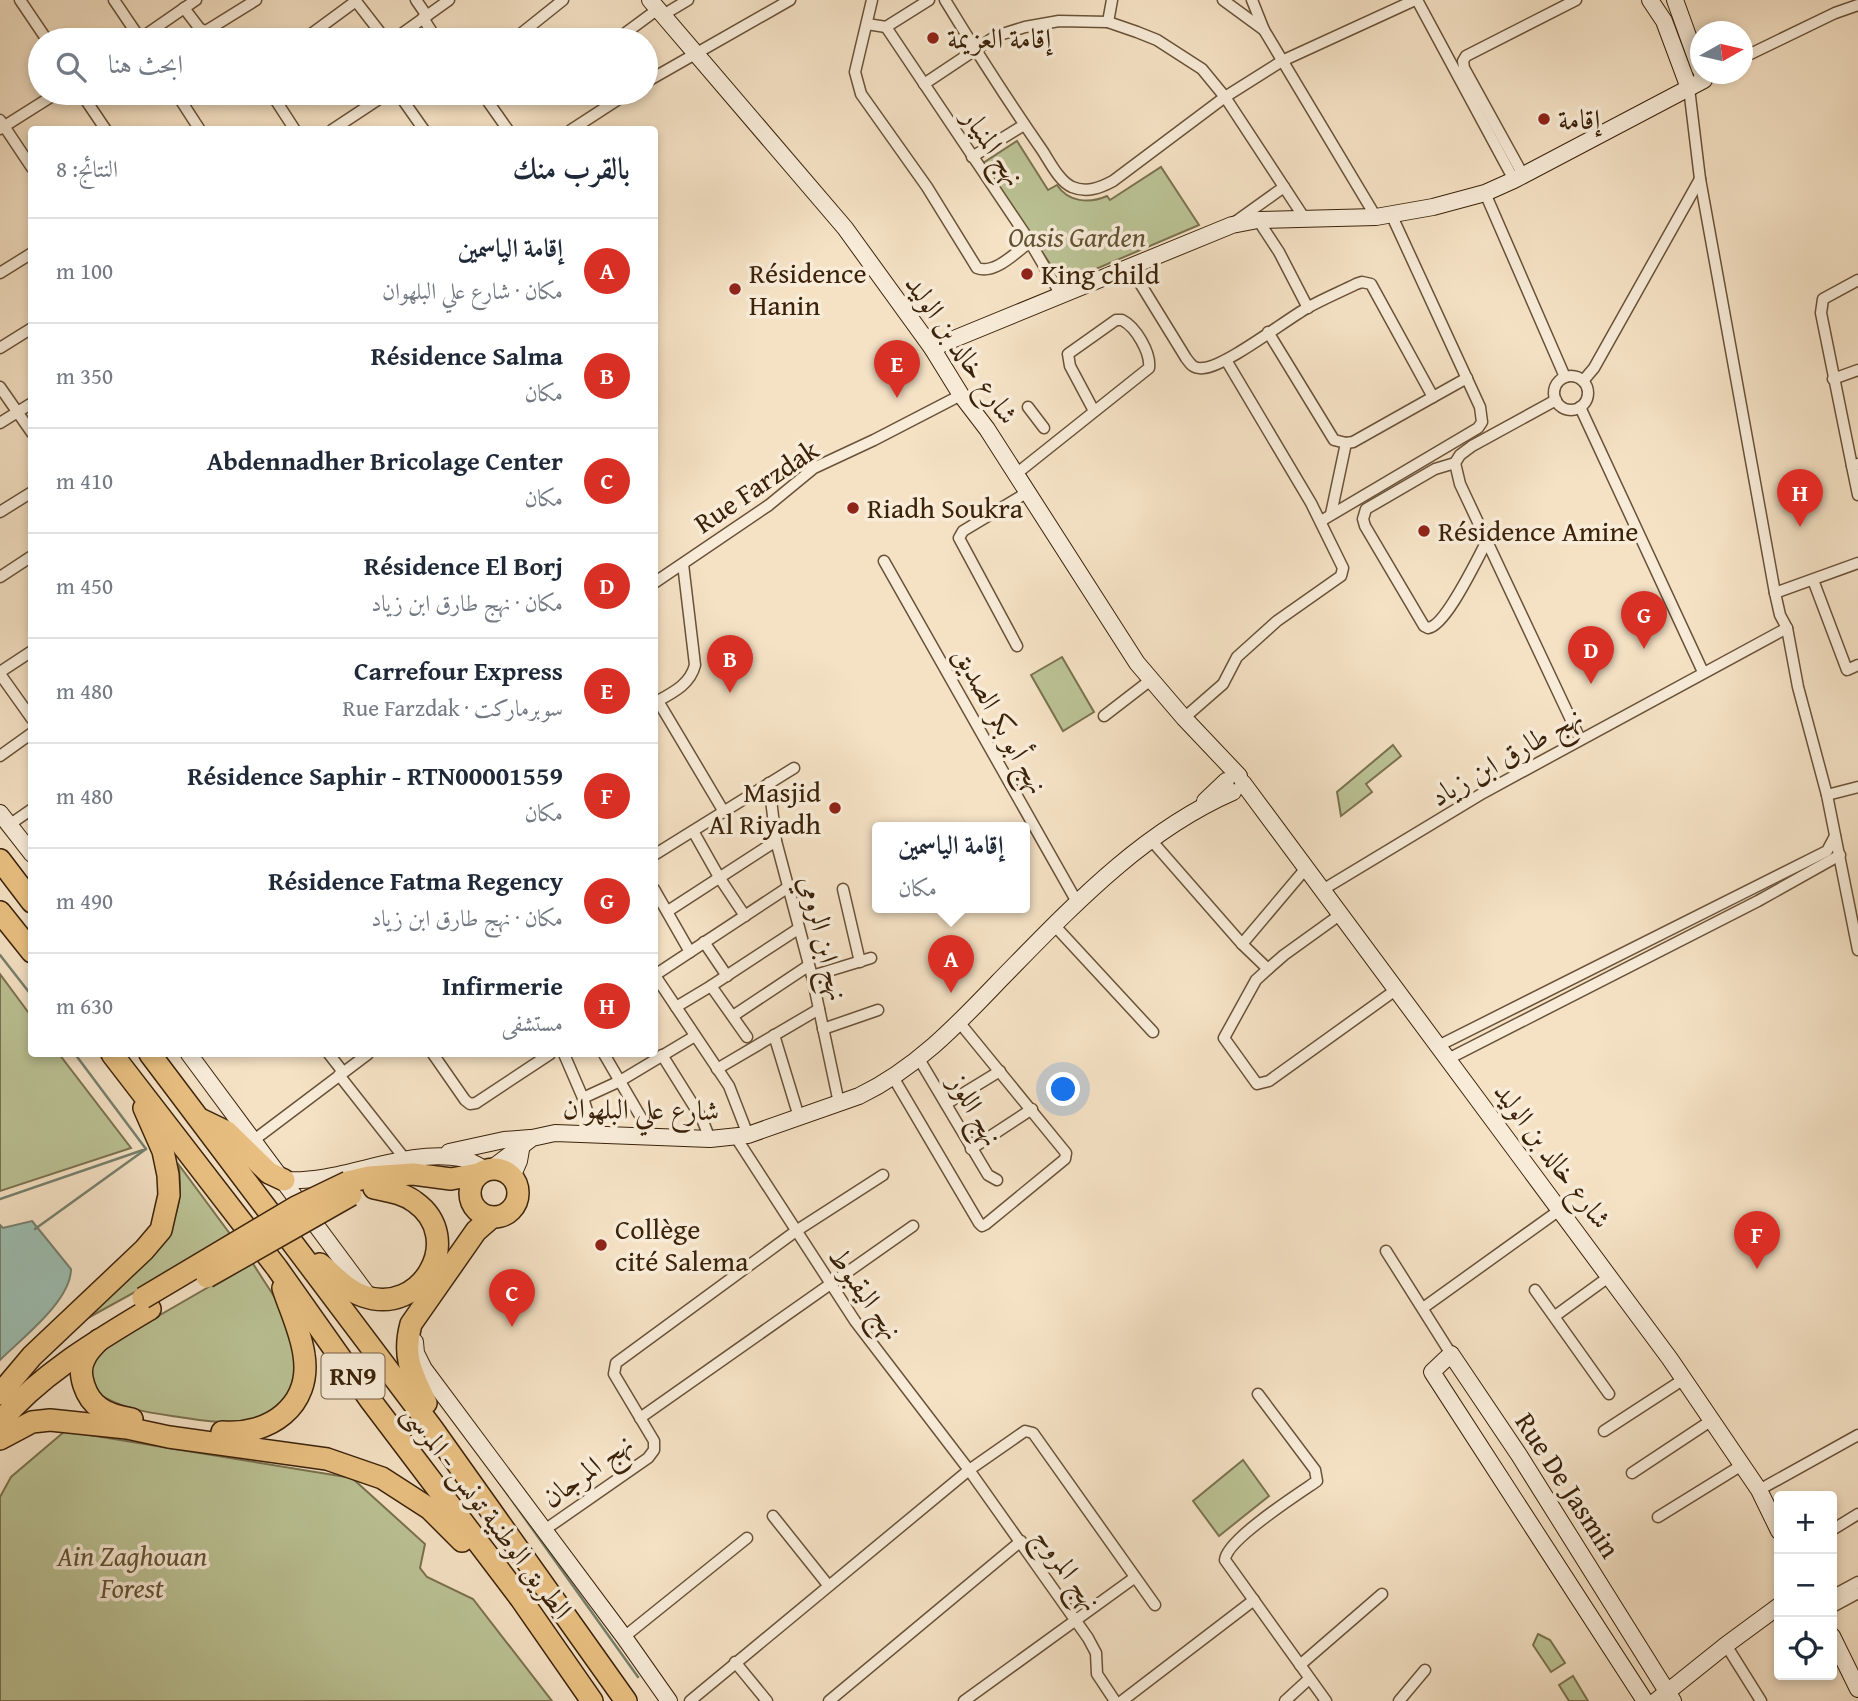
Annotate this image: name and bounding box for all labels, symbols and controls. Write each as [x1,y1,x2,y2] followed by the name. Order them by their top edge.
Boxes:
[947,17,1053,58] place label: إقامة العزيمة
[1690,21,1753,84] north arrow
[28,28,658,105] search box
[925,30,941,46] marker: إقامة العزيمة
[108,44,183,83] text: ابحث هنا
[52,48,90,86] icon: search
[947,97,1036,197] street label: نهج المنيار
[1558,98,1602,139] place label: إقامة
[1536,111,1552,127] marker: إقامة
[513,146,630,190] text: بالقرب منك
[56,152,118,185] text: النتائج: 8
[1008,216,1146,257] park label: Oasis Garden
[458,228,563,267] text: إقامة الياسمين
[749,252,867,325] place label: Résidence Hanin
[1041,253,1160,294] place label: King child
[56,254,113,287] text: 100 m
[600,254,614,287] text: A
[892,265,1029,434] street label: شارع خالد بن الوليد
[1019,266,1035,282] marker: King child
[382,274,563,307] text: مكان · شارع علي البلهوان
[727,281,743,297] marker: Résidence Hanin
[371,336,563,375] text: Résidence Salma
[874,340,920,398] pin: E
[56,359,113,392] text: 350 m
[600,359,614,392] text: B
[524,376,563,409] text: مكان
[685,428,827,542] street label: Rue Farzdak
[207,441,563,480] text: Abdennadher Bricolage Center
[56,464,113,497] text: 410 m
[601,464,614,497] text: C
[1777,469,1823,527] pin: H
[524,481,563,514] text: مكان
[867,487,1024,528] place label: Riadh Soukra
[845,500,861,516] marker: Riadh Soukra
[1438,510,1638,551] place label: Résidence Amine
[1416,523,1432,539] marker: Résidence Amine
[364,546,563,585] text: Résidence El Borj
[56,569,113,602] text: 450 m
[600,569,615,602] text: D
[371,586,563,619] text: مكان · نهج طارق ابن زياد
[1621,591,1667,649] pin: G
[1568,626,1614,684] pin: D
[707,635,753,693] pin: B
[940,638,1059,804] street label: نهج أبو بكر الصديق
[354,651,563,690] text: Carrefour Express
[56,674,113,707] text: 480 m
[601,674,613,707] text: E
[343,691,563,724] text: سوبرماركت · Rue Farzdak
[1422,695,1592,820] street label: نهج طارق ابن زياد
[187,756,563,795] text: Résidence Saphir - RTN00001559
[709,771,821,844] place label: Masjid Al Riyadh
[56,779,113,812] text: 480 m
[601,779,613,812] text: F
[524,796,563,829] text: مكان
[827,800,843,816] marker: Masjid Al Riyadh
[872,822,1030,913] popup
[898,825,1004,864] text: إقامة الياسمين
[268,861,563,900] text: Résidence Fatma Regency
[784,871,860,1006] street label: نهج ابن الرومي
[898,871,937,904] text: مكان
[56,884,113,917] text: 490 m
[600,884,614,917] text: G
[371,901,563,934] text: مكان · نهج طارق ابن زياد
[928,935,974,993] pin: A
[442,966,563,1005] text: Infirmerie
[56,989,113,1022] text: 630 m
[599,989,615,1022] text: H
[502,1006,563,1039] text: مستشفى
[934,1064,1013,1156] street label: نهج اللوز
[1046,1072,1080,1106] your location
[1481,1073,1622,1239] street label: شارع خالد بن الوليد
[562,1087,720,1137] street label: شارع علي البلهوان
[615,1208,749,1281] place label: Collège cité Salema
[1734,1211,1780,1269] pin: F
[593,1237,609,1253] marker: Collège cité Salema
[815,1238,914,1351] street label: نهج اليقبوط
[489,1269,535,1327] pin: C
[322,1354,384,1399] road number: RN9
[394,1394,583,1627] street label: الطريق الوطنية تونس - المرسى
[1506,1404,1631,1566] street label: Rue De Jasmin
[533,1422,644,1521] street label: نهج المرجان
[1774,1491,1837,1680] map controls
[1774,1491,1837,1554] button: +
[1020,1518,1112,1623] street label: نهج المروج
[56,1535,207,1608] park label: Ain Zaghouan Forest
[1774,1554,1837,1617] button: −
[1774,1617,1837,1680] button: locate

